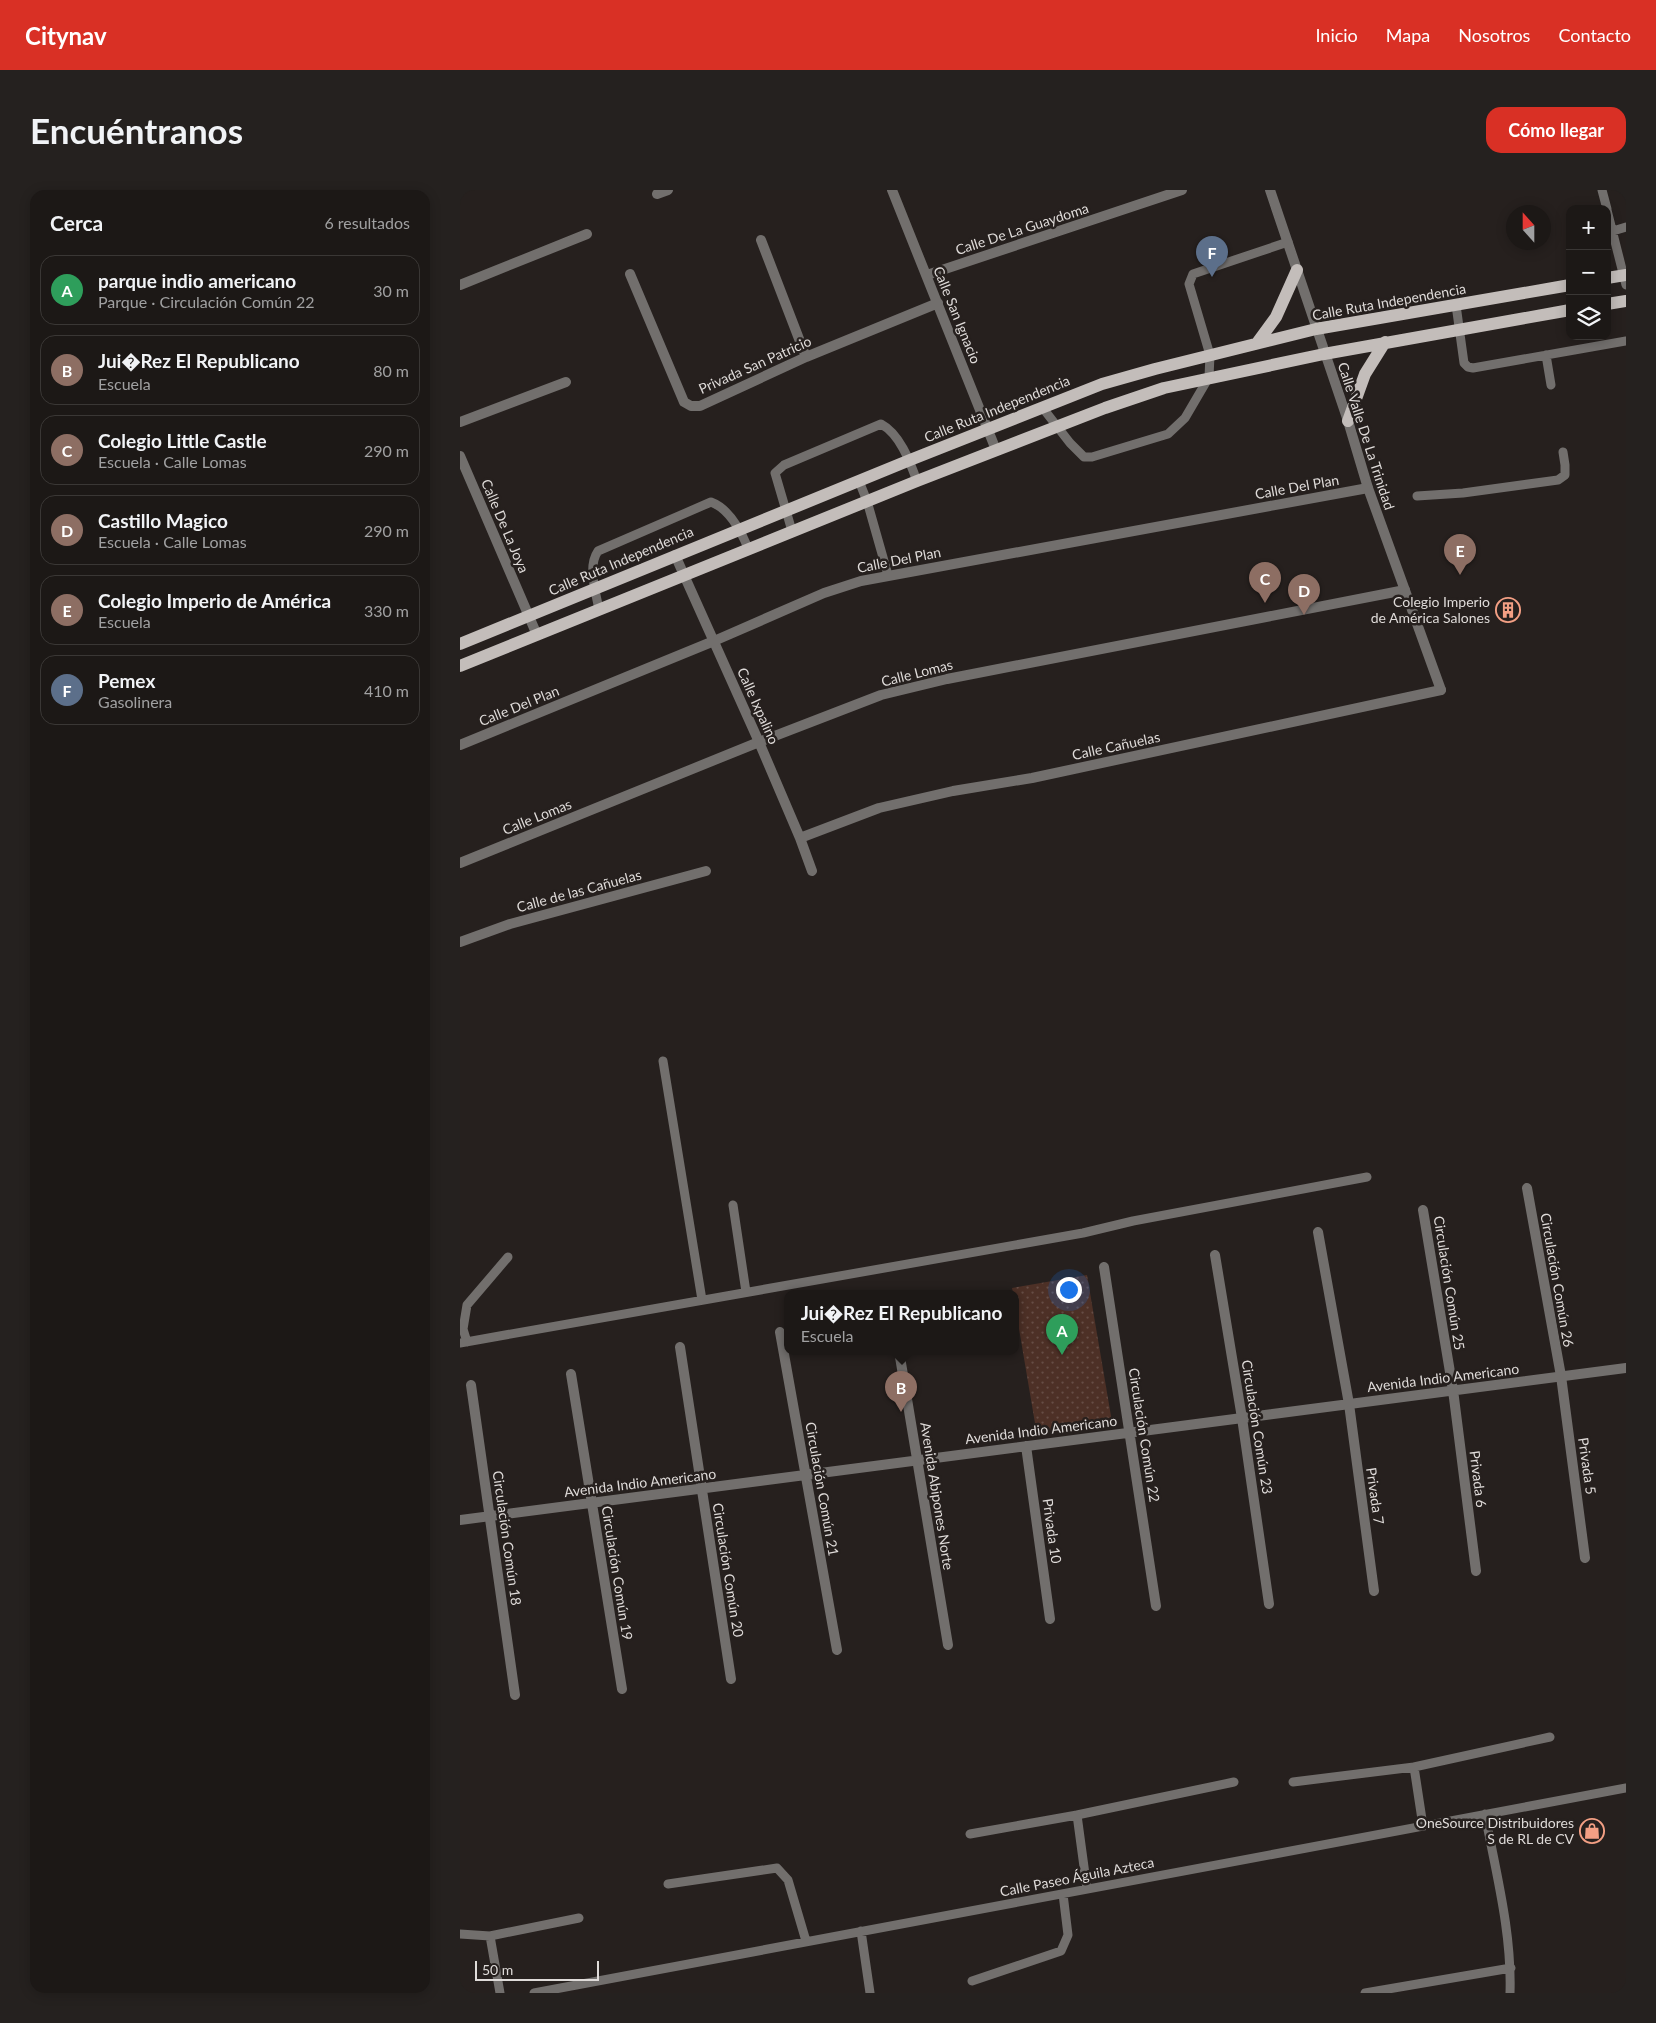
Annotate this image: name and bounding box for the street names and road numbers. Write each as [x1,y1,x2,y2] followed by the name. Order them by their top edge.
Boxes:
[953,199,1091,258] street label: Calle De La Guaydoma
[930,264,985,366] street label: Calle San Ignacio
[1311,280,1467,323] street label: Calle Ruta Independencia
[696,332,814,397] street label: Privada San Patricio
[1335,360,1398,512] street label: Calle Valle De La Trinidad
[921,371,1072,446] street label: Calle Ruta Independencia
[1253,471,1340,502] street label: Calle Del Plan
[478,476,533,575] street label: Calle De La Joya
[546,522,696,599] street label: Calle Ruta Independencia
[855,543,942,576] street label: Calle Del Plan
[879,655,954,690] street label: Calle Lomas
[734,665,783,747] street label: Calle Ixpalino
[476,682,561,729] street label: Calle Del Plan
[1070,728,1161,763] street label: Calle Cañuelas
[500,795,574,838] street label: Calle Lomas
[515,866,643,915] street label: Calle de las Cañuelas
[1537,1212,1578,1348] street label: Circulación Común 26
[1430,1215,1469,1351] street label: Circulación Común 25
[1238,1359,1277,1495] street label: Circulación Común 23
[1366,1360,1520,1395] street label: Avenida Indio Americano
[1125,1367,1164,1503] street label: Circulación Común 22
[964,1412,1118,1447] street label: Avenida Indio Americano
[802,1421,843,1557] street label: Circulación Común 21
[917,1421,958,1571] street label: Avenida Abipones Norte
[1575,1436,1600,1495] street label: Privada 5
[1467,1449,1490,1508] street label: Privada 6
[563,1465,717,1500] street label: Avenida Indio Americano
[1363,1466,1388,1525] street label: Privada 7
[490,1470,525,1606] street label: Circulación Común 18
[1040,1497,1065,1564] street label: Privada 10
[709,1502,748,1638] street label: Circulación Común 20
[598,1505,637,1641] street label: Circulación Común 19
[998,1853,1155,1900] street label: Calle Paseo Águila Azteca

